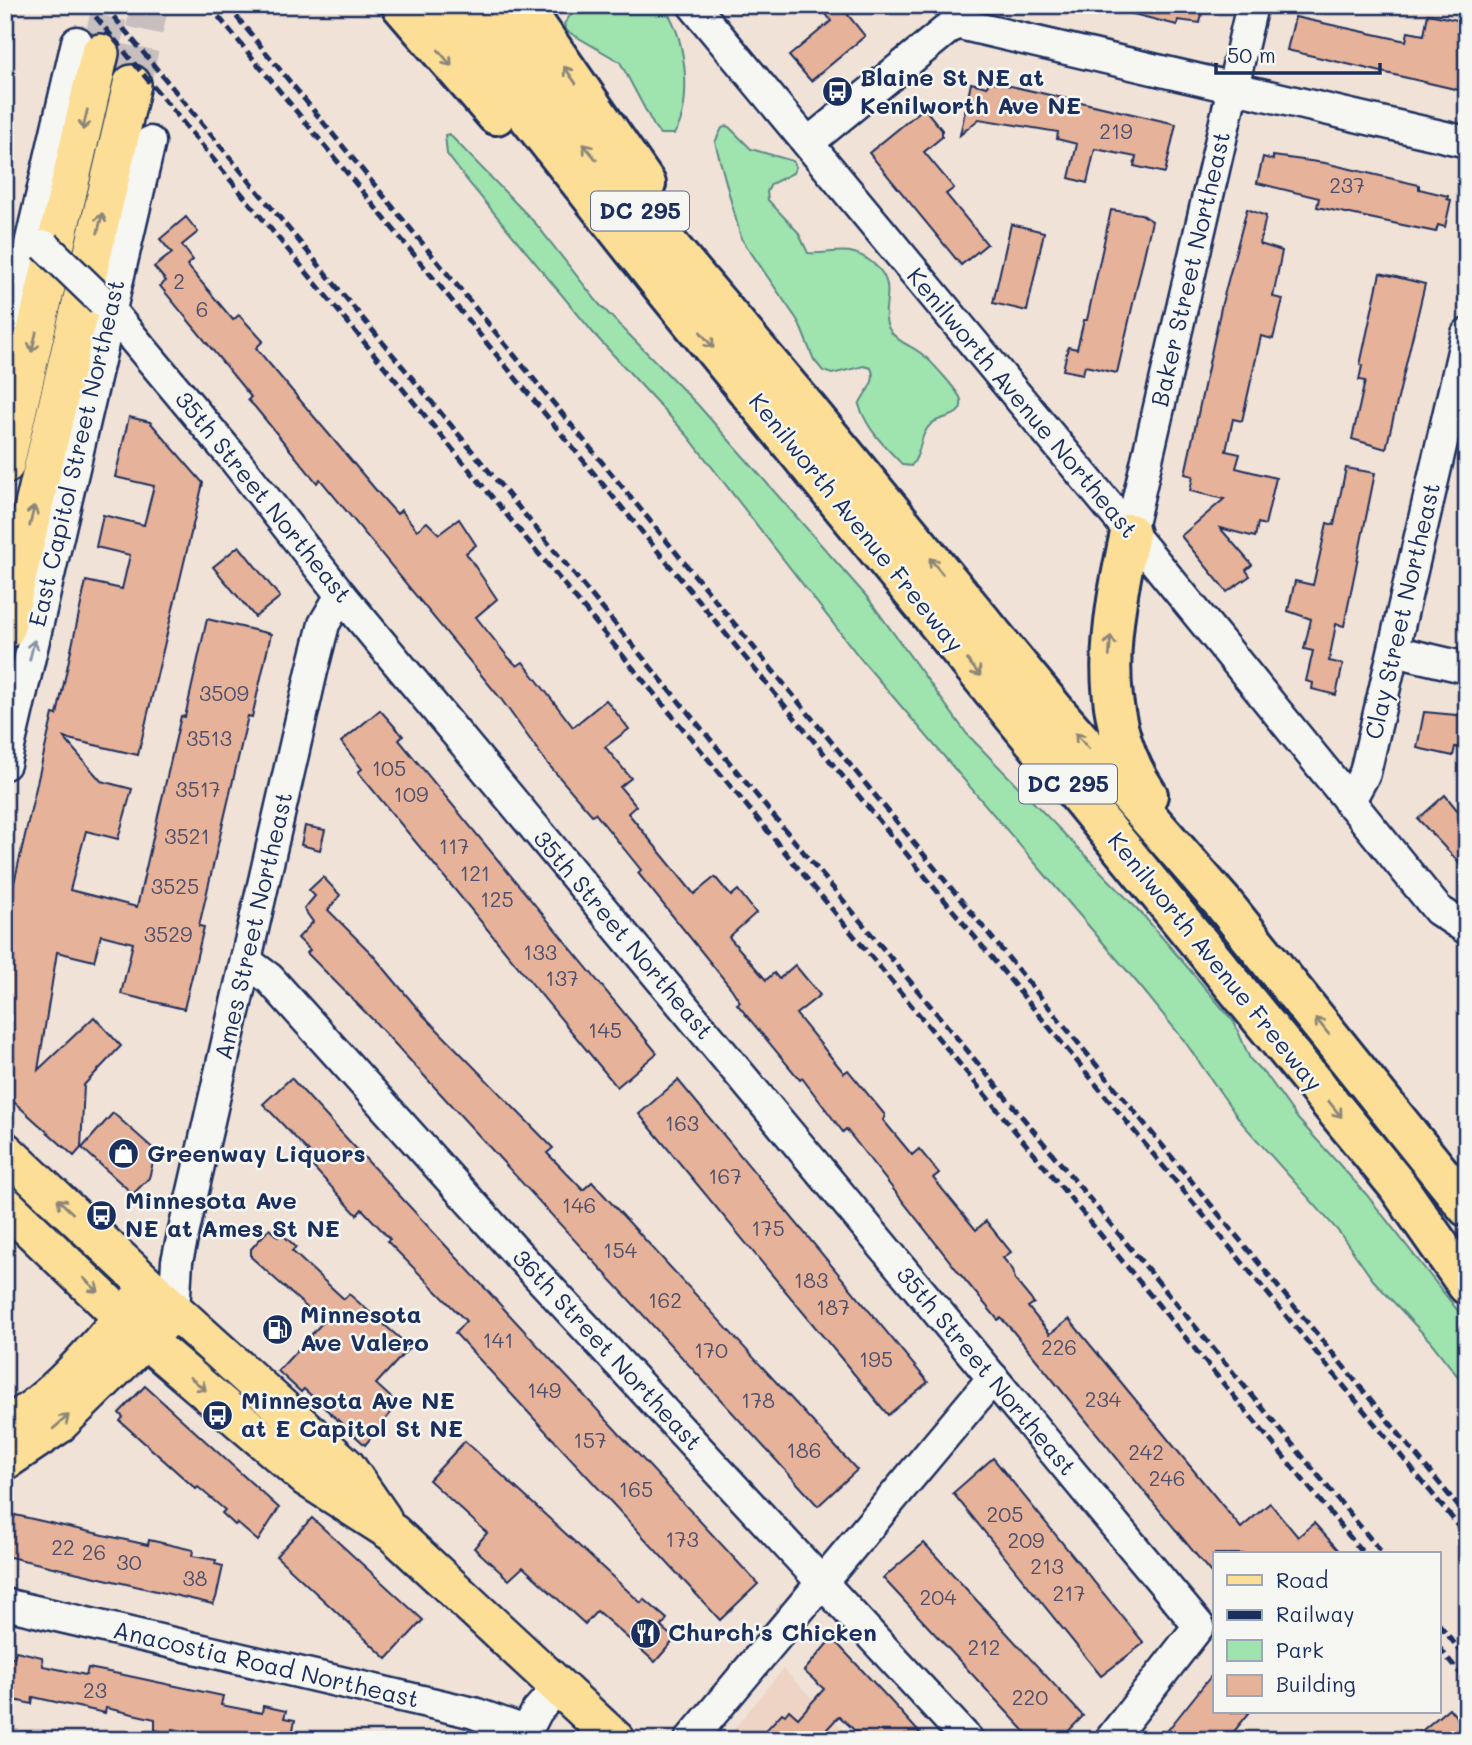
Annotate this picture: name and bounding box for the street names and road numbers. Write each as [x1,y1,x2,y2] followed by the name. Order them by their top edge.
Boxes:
[1143,128,1236,409] street label: Baker Street Northeast
[591,192,689,230] road number: DC 295
[901,260,1145,544] street label: Kenilworth Avenue Northeast
[20,276,131,629] street label: East Capitol Street Northeast
[169,384,359,608] street label: 35th Street Northeast
[743,386,971,658] street label: Kenilworth Avenue Freeway
[1357,479,1446,742] street label: Clay Street Northeast
[1019,764,1117,804] road number: DC 295
[207,789,298,1063] street label: Ames Street Northeast
[527,823,721,1045] street label: 35th Street Northeast
[1102,825,1330,1097] street label: Kenilworth Avenue Freeway
[507,1242,710,1456] street label: 36th Street Northeast
[890,1259,1084,1481] street label: 35th Street Northeast
[110,1613,422,1714] street label: Anacostia Road Northeast

